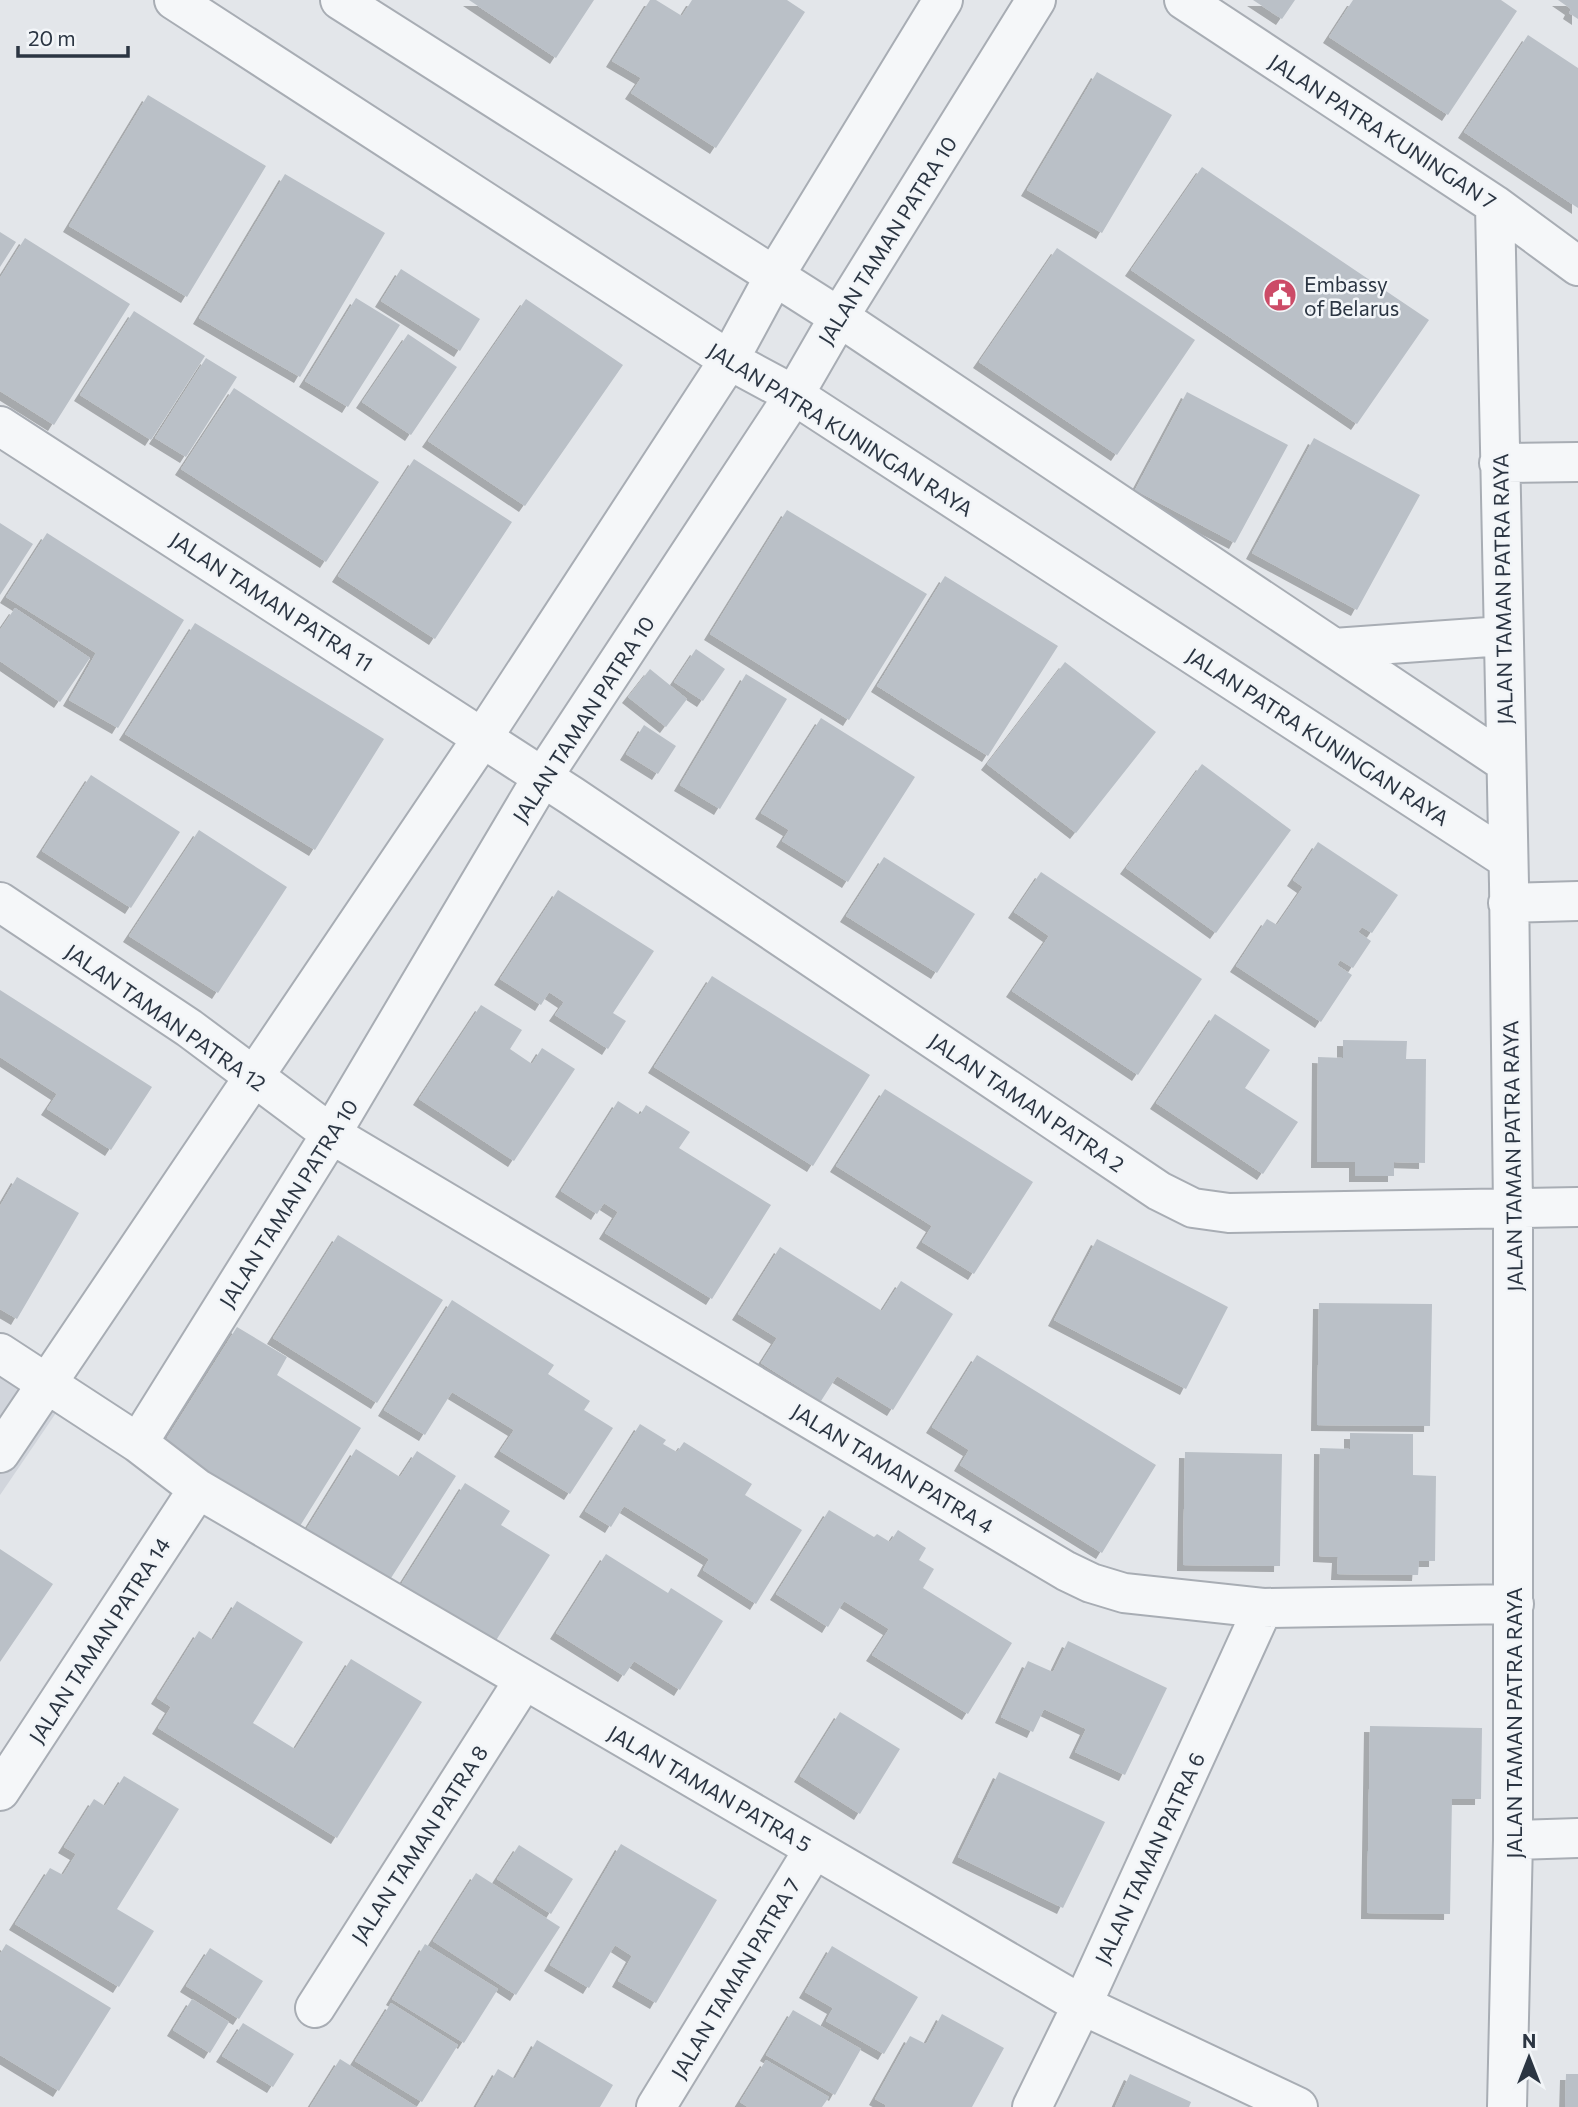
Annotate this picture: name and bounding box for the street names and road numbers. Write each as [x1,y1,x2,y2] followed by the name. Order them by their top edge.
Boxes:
[1265,48,1501,214] street label: JALAN PATRA KUNINGAN 7
[813,131,961,349] street label: JALAN TAMAN PATRA 10
[704,337,978,521] street label: JALAN PATRA KUNINGAN RAYA
[1487,453,1517,725] street label: JALAN TAMAN PATRA RAYA
[166,526,378,676] street label: JALAN TAMAN PATRA 11
[507,611,659,827] street label: JALAN TAMAN PATRA 10
[1182,642,1454,830] street label: JALAN PATRA KUNINGAN RAYA
[61,938,271,1096] street label: JALAN TAMAN PATRA 12
[1497,1020,1527,1292] street label: JALAN TAMAN PATRA RAYA
[925,1027,1129,1177] street label: JALAN TAMAN PATRA 2
[214,1094,362,1312] street label: JALAN TAMAN PATRA 10
[788,1398,999,1538] street label: JALAN TAMAN PATRA 4
[23,1532,175,1747] street label: JALAN TAMAN PATRA 14
[1501,1587,1526,1859] street label: JALAN TAMAN PATRA RAYA
[604,1720,816,1856] street label: JALAN TAMAN PATRA 5
[346,1740,492,1948] street label: JALAN TAMAN PATRA 8
[1089,1748,1209,1968] street label: JALAN TAMAN PATRA 6
[665,1873,805,2083] street label: JALAN TAMAN PATRA 7

